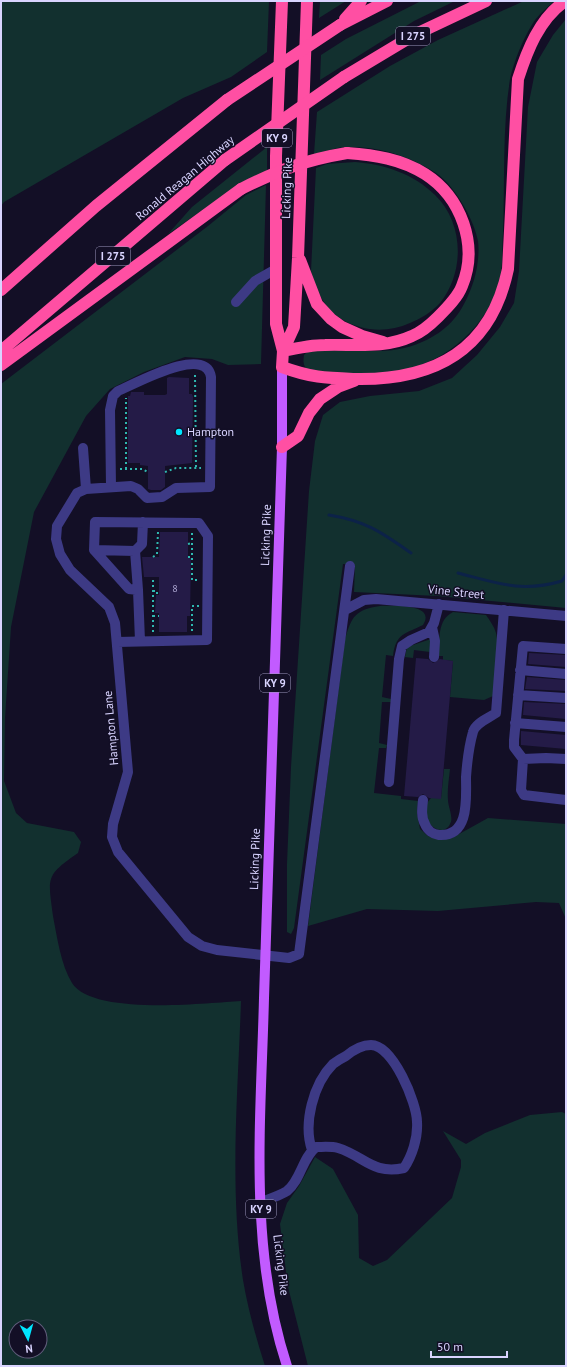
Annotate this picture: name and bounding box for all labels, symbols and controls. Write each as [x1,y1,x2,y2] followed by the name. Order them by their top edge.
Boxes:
[396,27,430,45] road number: I 275
[262,129,292,147] road number: KY 9
[132,132,237,223] street label: Ronald Reagan Highway
[278,157,295,219] street label: Licking Pike
[96,247,130,265] road number: I 275
[187,424,234,439] place label: Hampton
[174,427,184,437] marker: Hampton
[257,504,274,566] street label: Licking Pike
[426,581,485,602] street label: Vine Street
[172,582,178,595] house number: 8
[260,674,290,692] road number: KY 9
[100,690,121,766] street label: Hampton Lane
[246,828,263,890] street label: Licking Pike
[246,1200,276,1218] road number: KY 9
[270,1233,293,1296] street label: Licking Pike
[8,1319,48,1359] north arrow
[431,1333,507,1359] scale bar
[437,1339,463,1354] text: 50 m
[25,1342,33,1356] text: N

